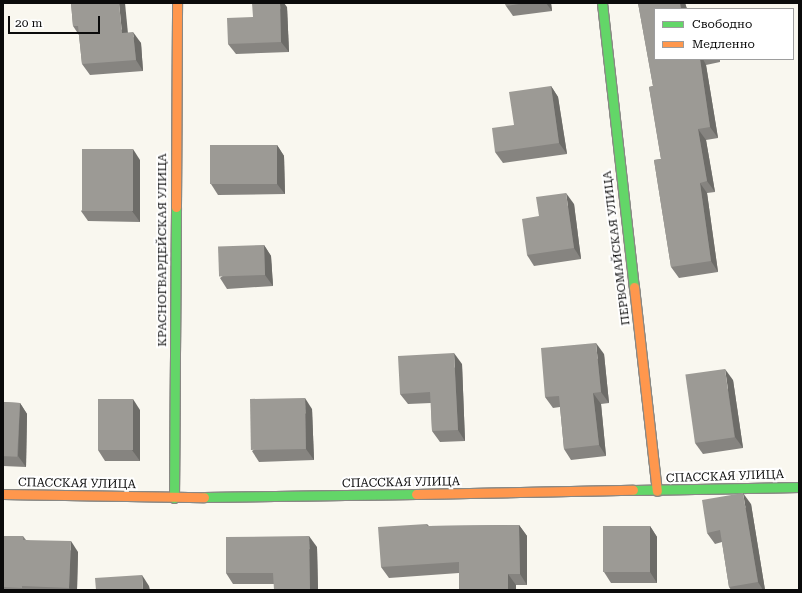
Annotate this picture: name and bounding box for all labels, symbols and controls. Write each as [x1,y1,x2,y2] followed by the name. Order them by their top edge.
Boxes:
[10,8,102,34] scale bar
[654,8,794,60] legend
[15,16,42,30] text: 20 m
[692,17,752,31] text: Свободно
[692,37,755,51] text: Медленно
[156,153,170,347] street label: КРАСНОГВАРДЕЙСКАЯ УЛИЦА
[600,170,634,326] street label: ПЕРВОМАЙСКАЯ УЛИЦА
[666,468,784,486] street label: СПАССКАЯ УЛИЦА
[342,475,460,491] street label: СПАССКАЯ УЛИЦА
[18,476,136,492] street label: СПАССКАЯ УЛИЦА

